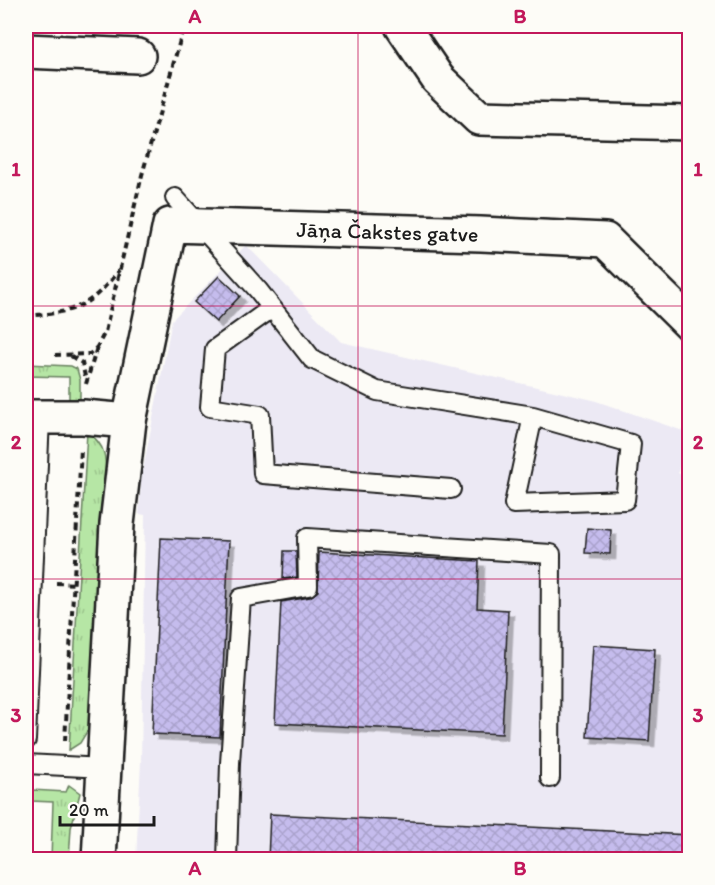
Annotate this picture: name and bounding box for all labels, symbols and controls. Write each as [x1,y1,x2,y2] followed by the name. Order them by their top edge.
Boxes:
[188,4,202,28] text: A
[514,4,527,28] text: B
[11,157,21,181] text: 1
[693,157,703,181] text: 1
[296,215,479,247] street label: Jāņa Čakstes gatve
[11,430,22,454] text: 2
[693,430,704,454] text: 2
[11,703,22,727] text: 3
[693,703,704,727] text: 3
[60,789,154,827] scale bar
[69,799,109,821] text: 20 m
[188,856,202,880] text: A
[514,856,527,880] text: B

